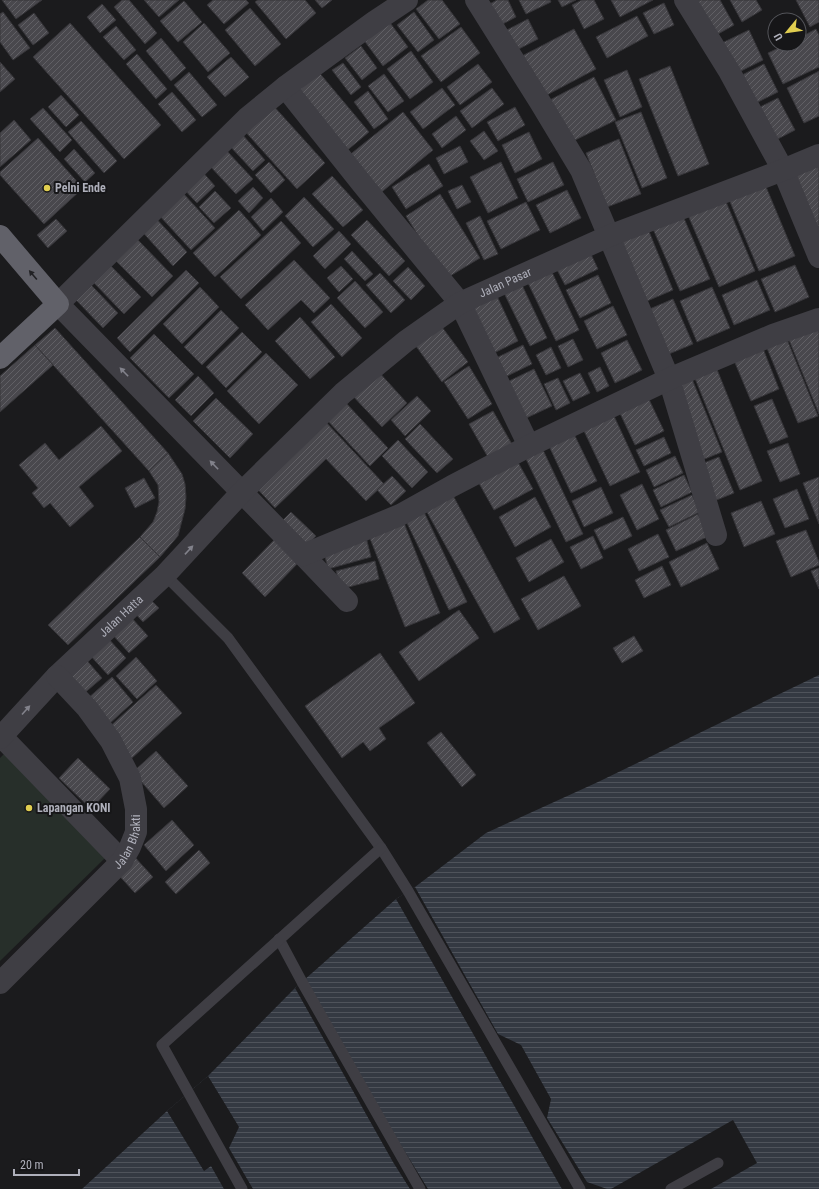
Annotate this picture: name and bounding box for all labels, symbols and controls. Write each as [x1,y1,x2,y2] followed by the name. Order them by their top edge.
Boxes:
[767,12,807,52] north arrow
[771,31,786,43] text: U
[55,181,106,195] place label: Pelni Ende
[42,183,52,193] marker: Pelni Ende
[477,265,534,301] street label: Jalan Pasar
[29,270,38,279] one-way arrow
[119,366,128,377] one-way arrow
[209,460,219,470] one-way arrow
[184,545,193,555] one-way arrow
[96,592,146,640] street label: Jalan Hatta
[22,704,31,715] one-way arrow
[37,801,111,815] place label: Lapangan KONI
[24,803,34,813] marker: Lapangan KONI
[111,815,143,872] street label: Jalan Bhakti
[14,1151,79,1177] scale bar
[20,1158,44,1172] text: 20 m

